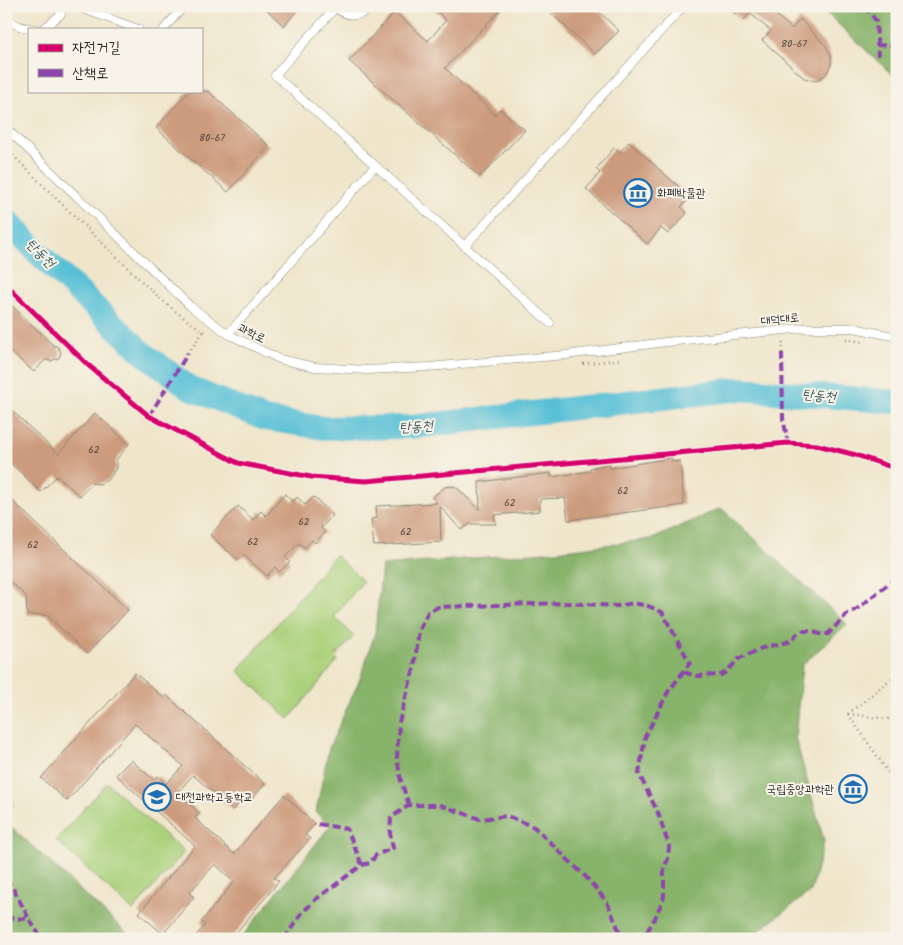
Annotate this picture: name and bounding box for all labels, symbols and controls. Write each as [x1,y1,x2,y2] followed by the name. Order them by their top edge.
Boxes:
[28,28,202,92] legend
[72,36,120,60] text: 자전거길
[781,36,807,52] house number: 80-67
[72,62,108,86] text: 산책로
[199,130,225,146] house number: 80-67
[623,178,653,208] museum icon: 화폐박물관
[657,184,706,203] place label: 화폐박물관
[21,234,61,275] water label: 탄동천
[760,308,800,331] street label: 대덕대로
[235,319,269,348] street label: 과학로
[801,384,838,409] water label: 탄동천
[398,415,435,439] water label: 탄동천
[88,442,100,458] house number: 62
[617,483,629,499] house number: 62
[504,495,516,511] house number: 62
[298,514,310,530] house number: 62
[400,524,412,540] house number: 62
[247,534,259,550] house number: 62
[27,537,39,553] house number: 62
[838,774,868,804] museum icon: 국립중앙과학관
[766,780,834,799] place label: 국립중앙과학관
[142,782,172,812] school or university icon: 대전과학고등학교
[176,788,253,807] place label: 대전과학고등학교

